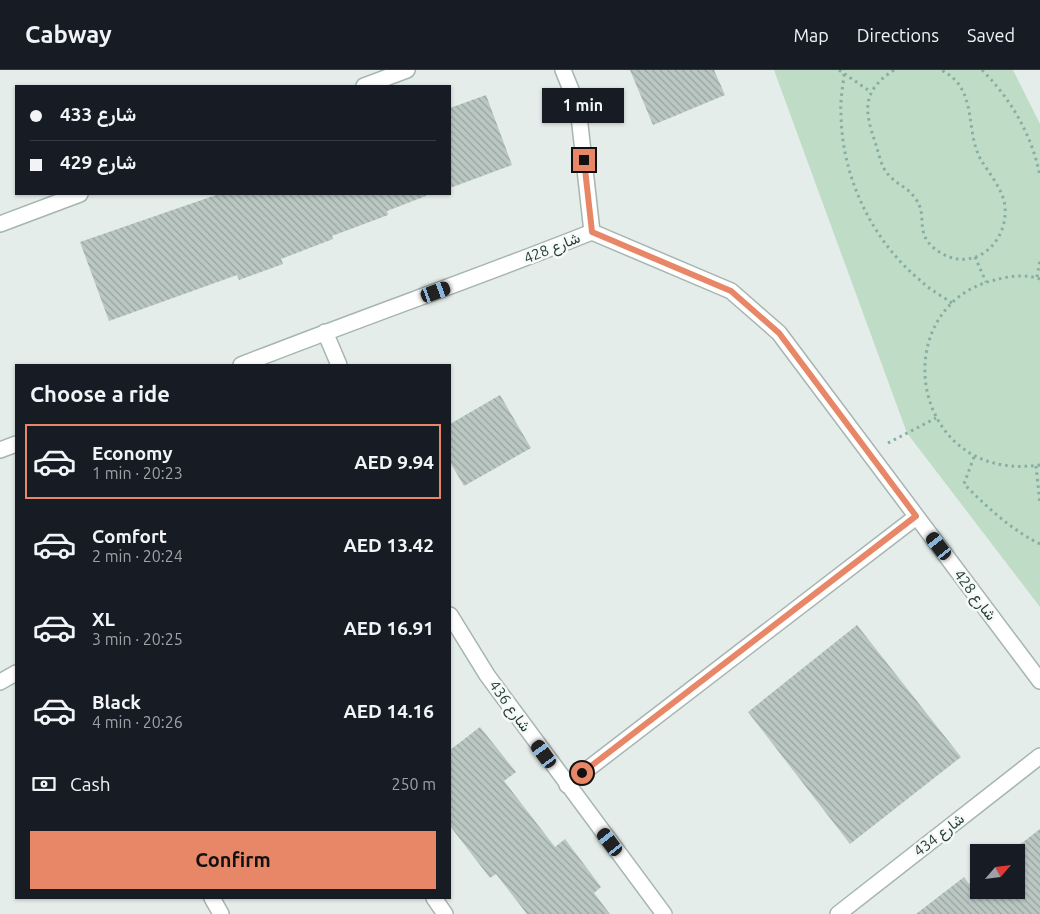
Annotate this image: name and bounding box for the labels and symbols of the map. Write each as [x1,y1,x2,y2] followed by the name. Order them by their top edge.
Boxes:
[543,88,625,122] callout: 1 min
[573,149,595,171] route end
[521,229,584,269] street label: شارع 428
[419,280,452,304] car
[923,530,954,562] car
[948,566,1000,625] street label: شارع 428
[484,677,535,736] street label: شارع 436
[529,737,558,771] car
[571,762,593,784] route start
[910,810,969,862] street label: شارع 434
[594,826,625,858] car
[970,844,1025,899] north arrow

